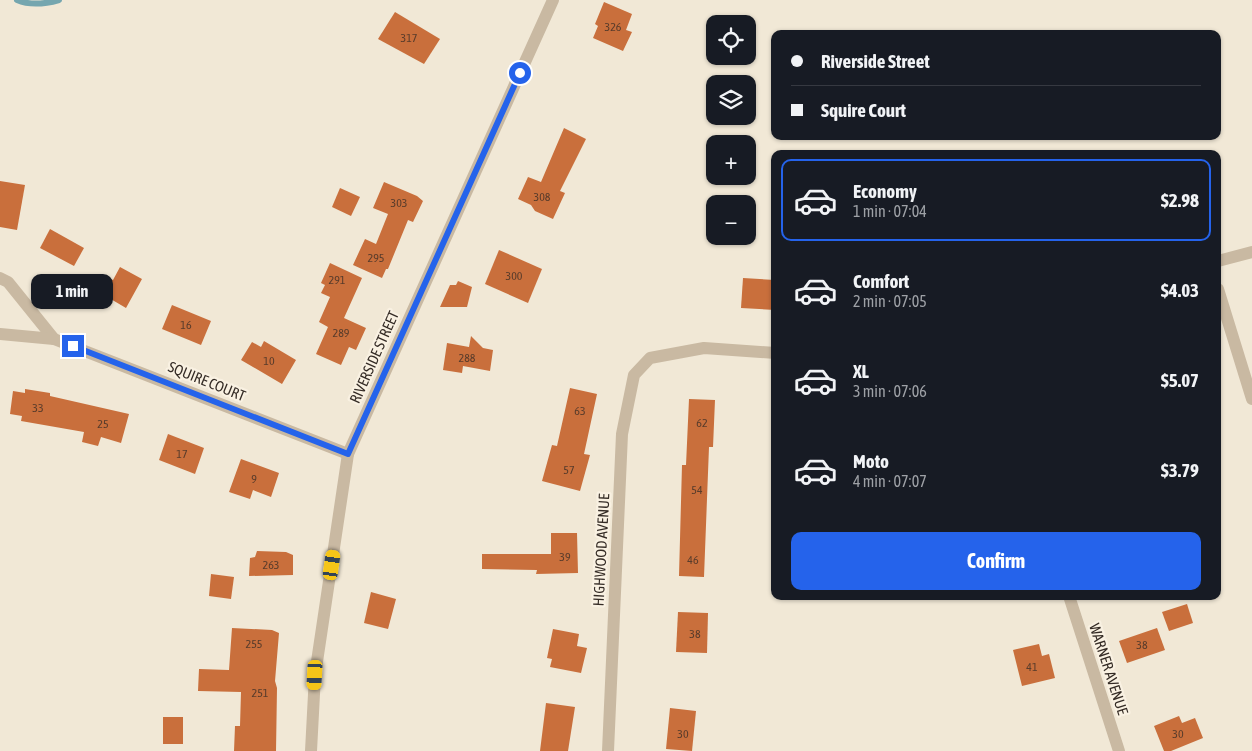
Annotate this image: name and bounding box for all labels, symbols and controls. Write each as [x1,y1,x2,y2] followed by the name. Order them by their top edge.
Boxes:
[706,15,756,245] map controls
[706,15,756,65] button: locate
[605,20,622,34] house number: 326
[401,31,418,45] house number: 317
[821,50,930,72] text: Riverside Street
[509,62,531,84] route start
[706,75,756,125] button: layers
[821,99,906,121] text: Squire Court
[706,135,756,185] button: +
[793,178,838,223] icon: car
[853,180,917,202] text: Economy
[1161,189,1199,211] text: $2.98
[534,190,551,204] house number: 308
[706,195,756,245] button: −
[391,196,407,210] house number: 303
[853,202,927,220] text: 1 min · 07:04
[368,251,384,265] house number: 295
[793,268,838,313] icon: car
[506,269,523,283] house number: 300
[853,270,909,292] text: Comfort
[329,273,346,287] house number: 291
[32,274,114,308] callout: 1 min
[1161,279,1199,301] text: $4.03
[56,282,88,300] text: 1 min
[853,292,927,310] text: 2 min · 07:05
[346,308,402,406] street label: RIVERSIDE STREET
[180,318,192,332] house number: 16
[333,326,350,340] house number: 289
[62,335,84,357] route end
[459,351,476,365] house number: 288
[263,354,275,368] house number: 10
[166,358,249,404] street label: SQUIRE COURT
[793,358,838,403] icon: car
[853,360,869,382] text: XL
[1161,369,1199,391] text: $5.07
[853,382,927,400] text: 3 min · 07:06
[32,401,44,415] house number: 33
[574,404,586,418] house number: 63
[696,416,708,430] house number: 62
[97,417,109,431] house number: 25
[176,447,188,461] house number: 17
[793,448,838,493] icon: car
[853,450,889,472] text: Moto
[1161,459,1199,481] text: $3.79
[563,463,575,477] house number: 57
[251,472,257,486] house number: 9
[853,472,927,490] text: 4 min · 07:07
[691,483,703,497] house number: 54
[590,493,612,607] street label: HIGHWOOD AVENUE
[791,532,1201,590] button: Confirm
[322,549,341,581] car
[559,550,571,564] house number: 39
[687,553,699,567] house number: 46
[263,558,279,572] house number: 263
[1086,621,1132,717] street label: WARNER AVENUE
[689,627,701,641] house number: 38
[246,637,262,651] house number: 255
[1136,638,1148,652] house number: 38
[306,660,323,690] car
[1026,660,1038,674] house number: 41
[252,686,269,700] house number: 251
[677,727,689,741] house number: 30
[1172,727,1184,741] house number: 30

